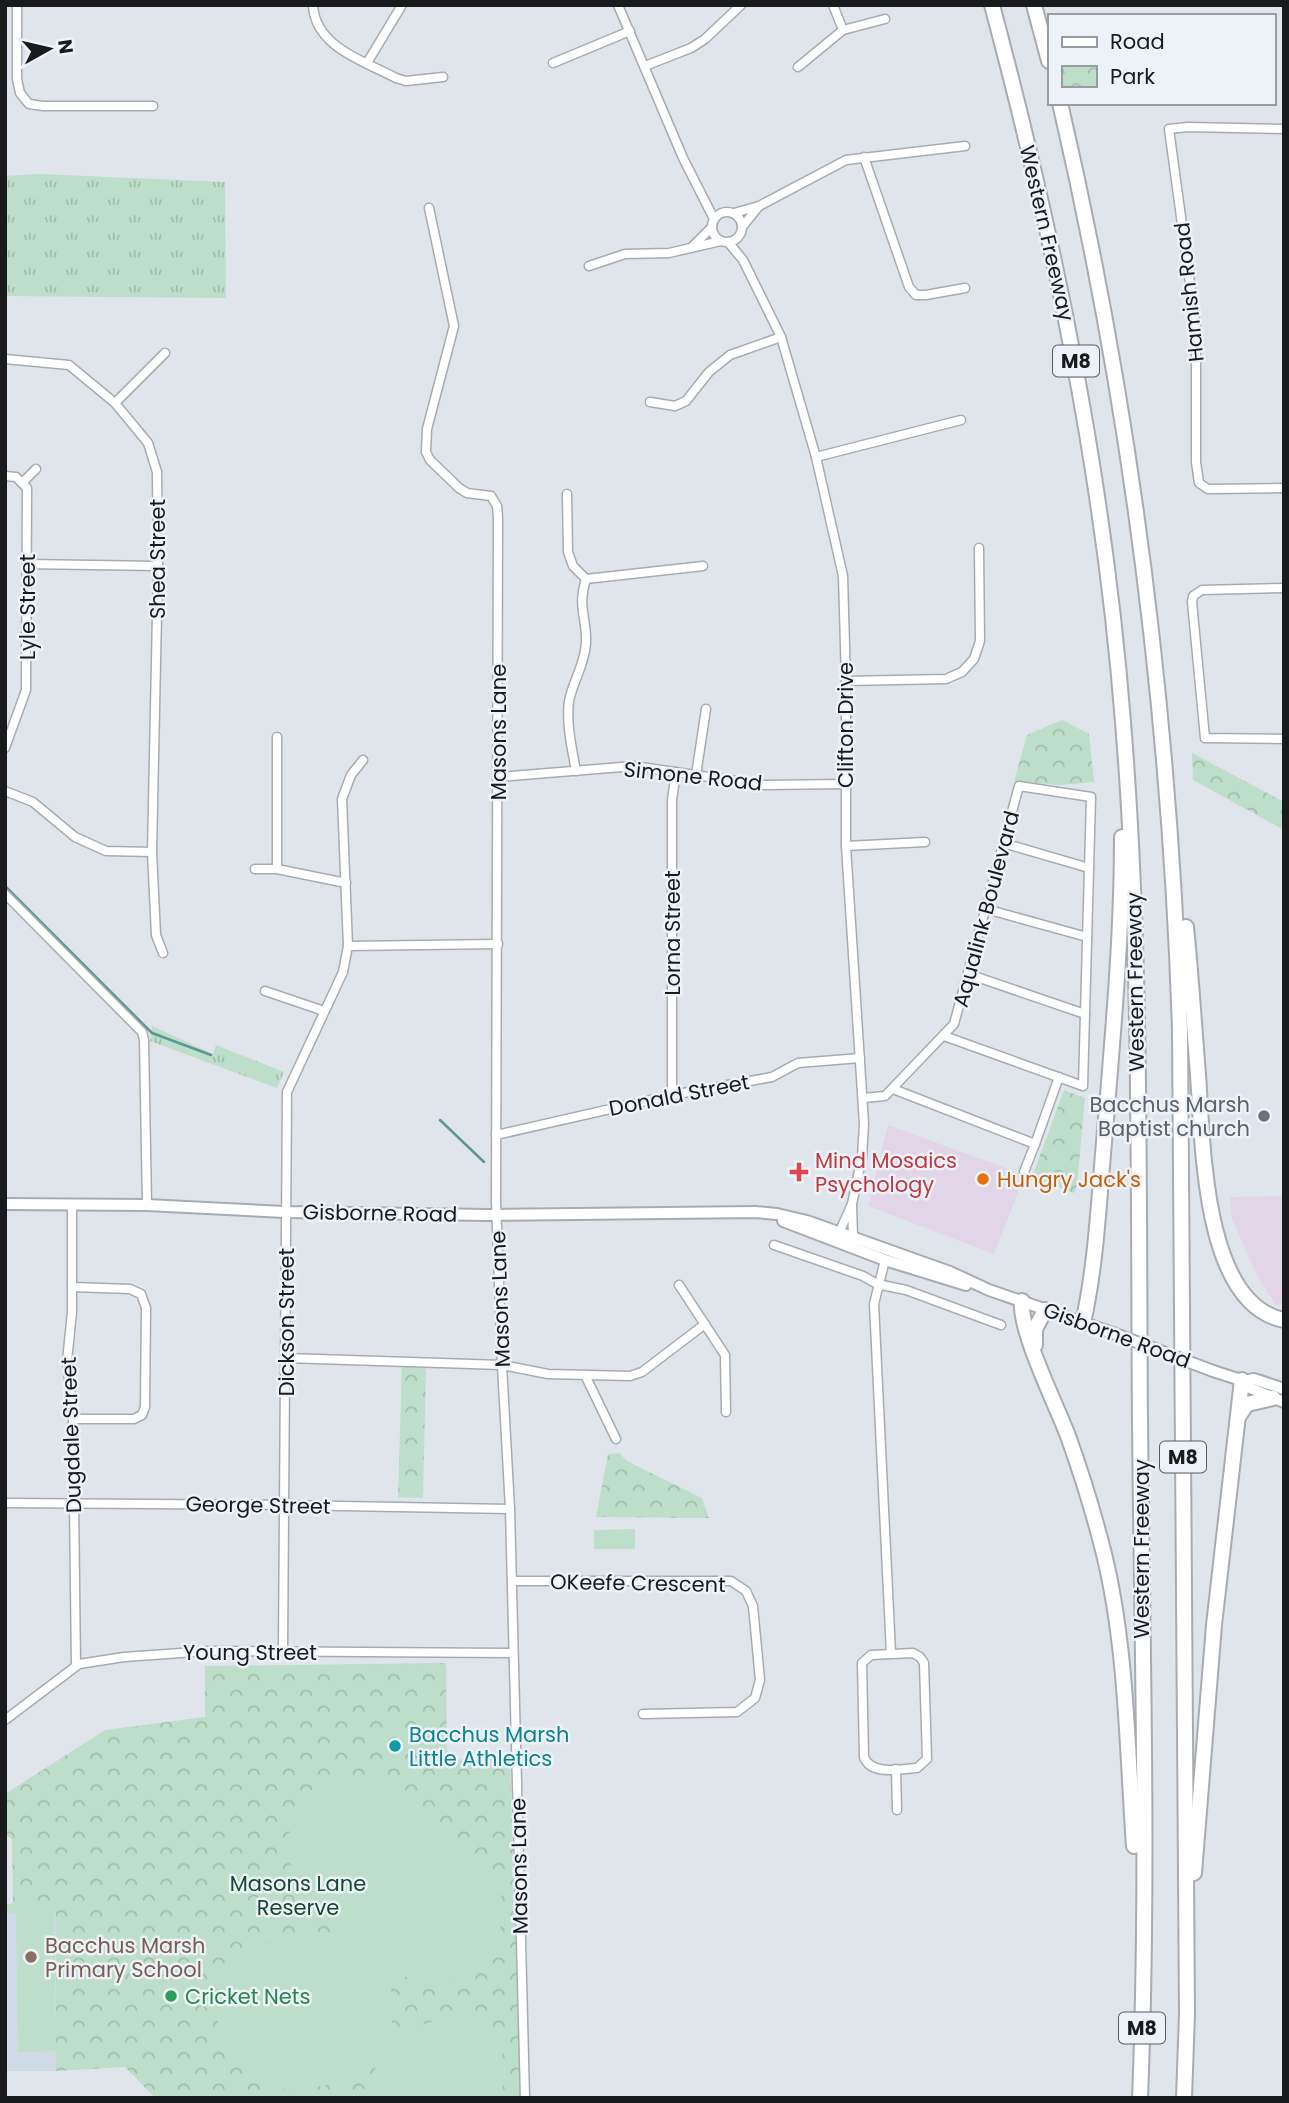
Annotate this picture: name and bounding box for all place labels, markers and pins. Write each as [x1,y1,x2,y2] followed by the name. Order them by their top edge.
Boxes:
[1089,1090,1250,1143] place label: Bacchus Marsh Baptist church
[1256,1108,1272,1124] marker: Bacchus Marsh Baptist church
[815,1146,957,1199] place label: Mind Mosaics Psychology
[789,1162,809,1182] marker: Mind Mosaics Psychology
[997,1165,1141,1194] place label: Hungry Jack's
[975,1171,991,1187] marker: Hungry Jack's
[409,1720,570,1773] place label: Bacchus Marsh Little Athletics
[387,1738,403,1754] marker: Bacchus Marsh Little Athletics
[45,1931,206,1984] place label: Bacchus Marsh Primary School
[23,1949,39,1965] marker: Bacchus Marsh Primary School
[185,1982,310,2011] place label: Cricket Nets
[163,1988,179,2004] marker: Cricket Nets

